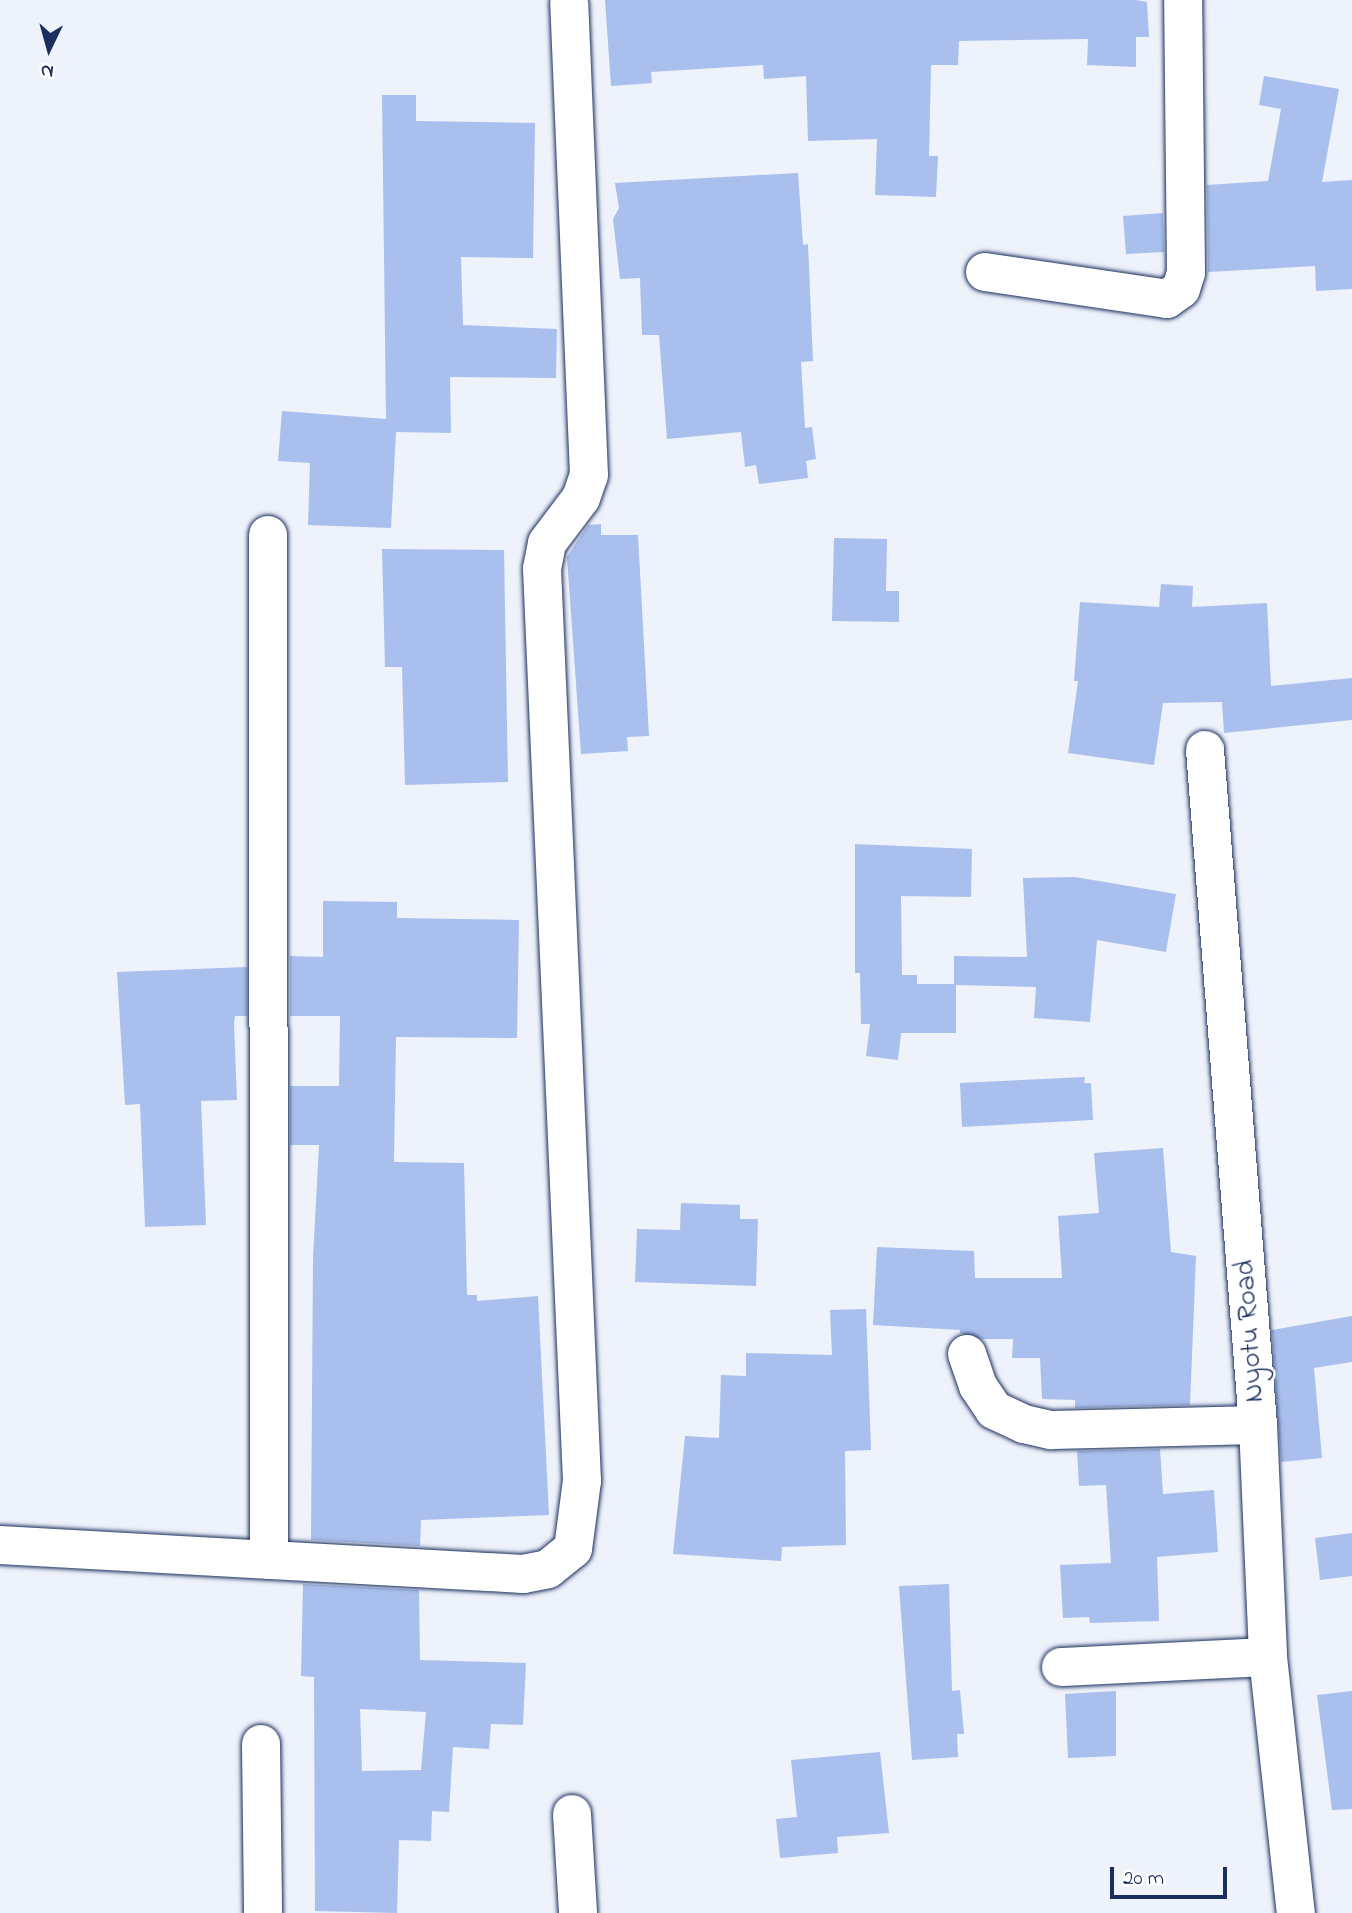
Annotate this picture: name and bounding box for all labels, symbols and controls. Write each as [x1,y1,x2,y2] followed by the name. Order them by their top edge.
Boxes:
[14,14,84,84] north arrow
[40,56,55,84] text: N
[1229,1258,1273,1404] street label: Nyotu Road
[1114,1854,1231,1898] scale bar
[1123,1864,1164,1894] text: 20 m

